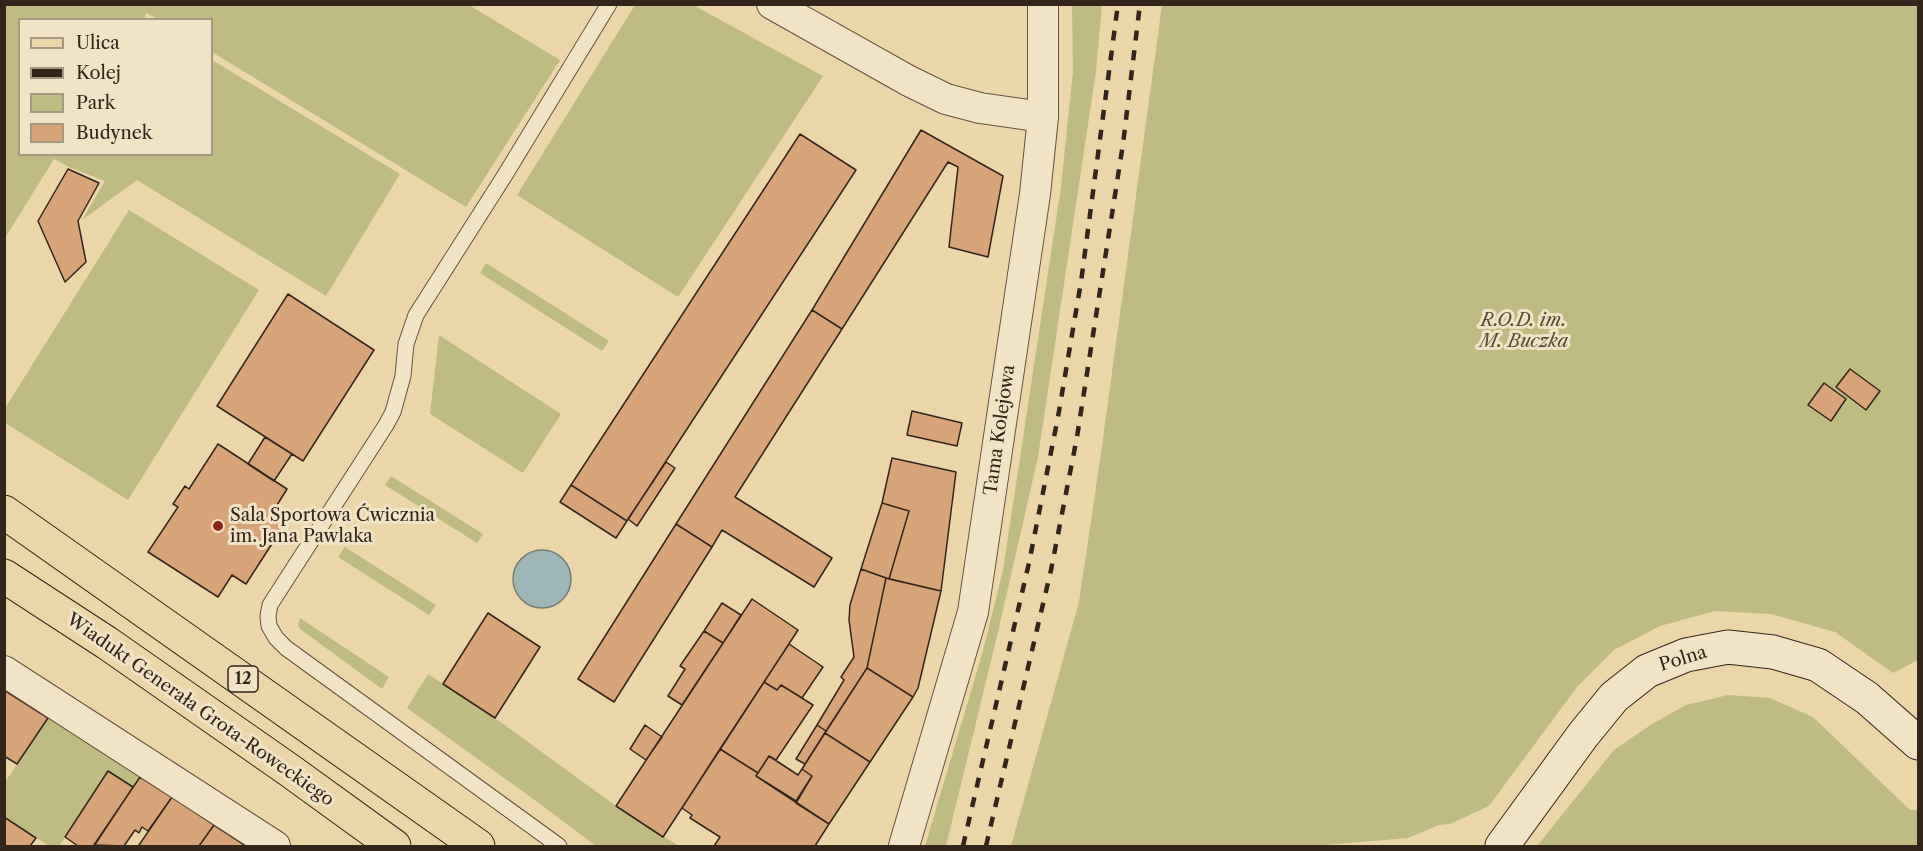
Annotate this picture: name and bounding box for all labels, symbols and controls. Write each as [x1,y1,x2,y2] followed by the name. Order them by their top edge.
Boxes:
[18,18,213,156] legend
[76,32,120,54] text: Ulica
[76,62,121,84] text: Kolej
[76,92,115,114] text: Park
[76,122,152,144] text: Budynek
[1480,310,1568,352] park label: R.O.D. im. M. Buczka
[980,363,1020,497] street label: Tama Kolejowa
[230,505,435,548] place label: Sala Sportowa Ćwicznia im. Jana Pawlaka
[211,519,225,533] marker: Sala Sportowa Ćwicznia im. Jana Pawlaka
[62,609,338,811] street label: Wiadukt Generała Grota-Roweckiego
[1657,642,1709,676] street label: Polna
[228,666,258,692] road number: 12

